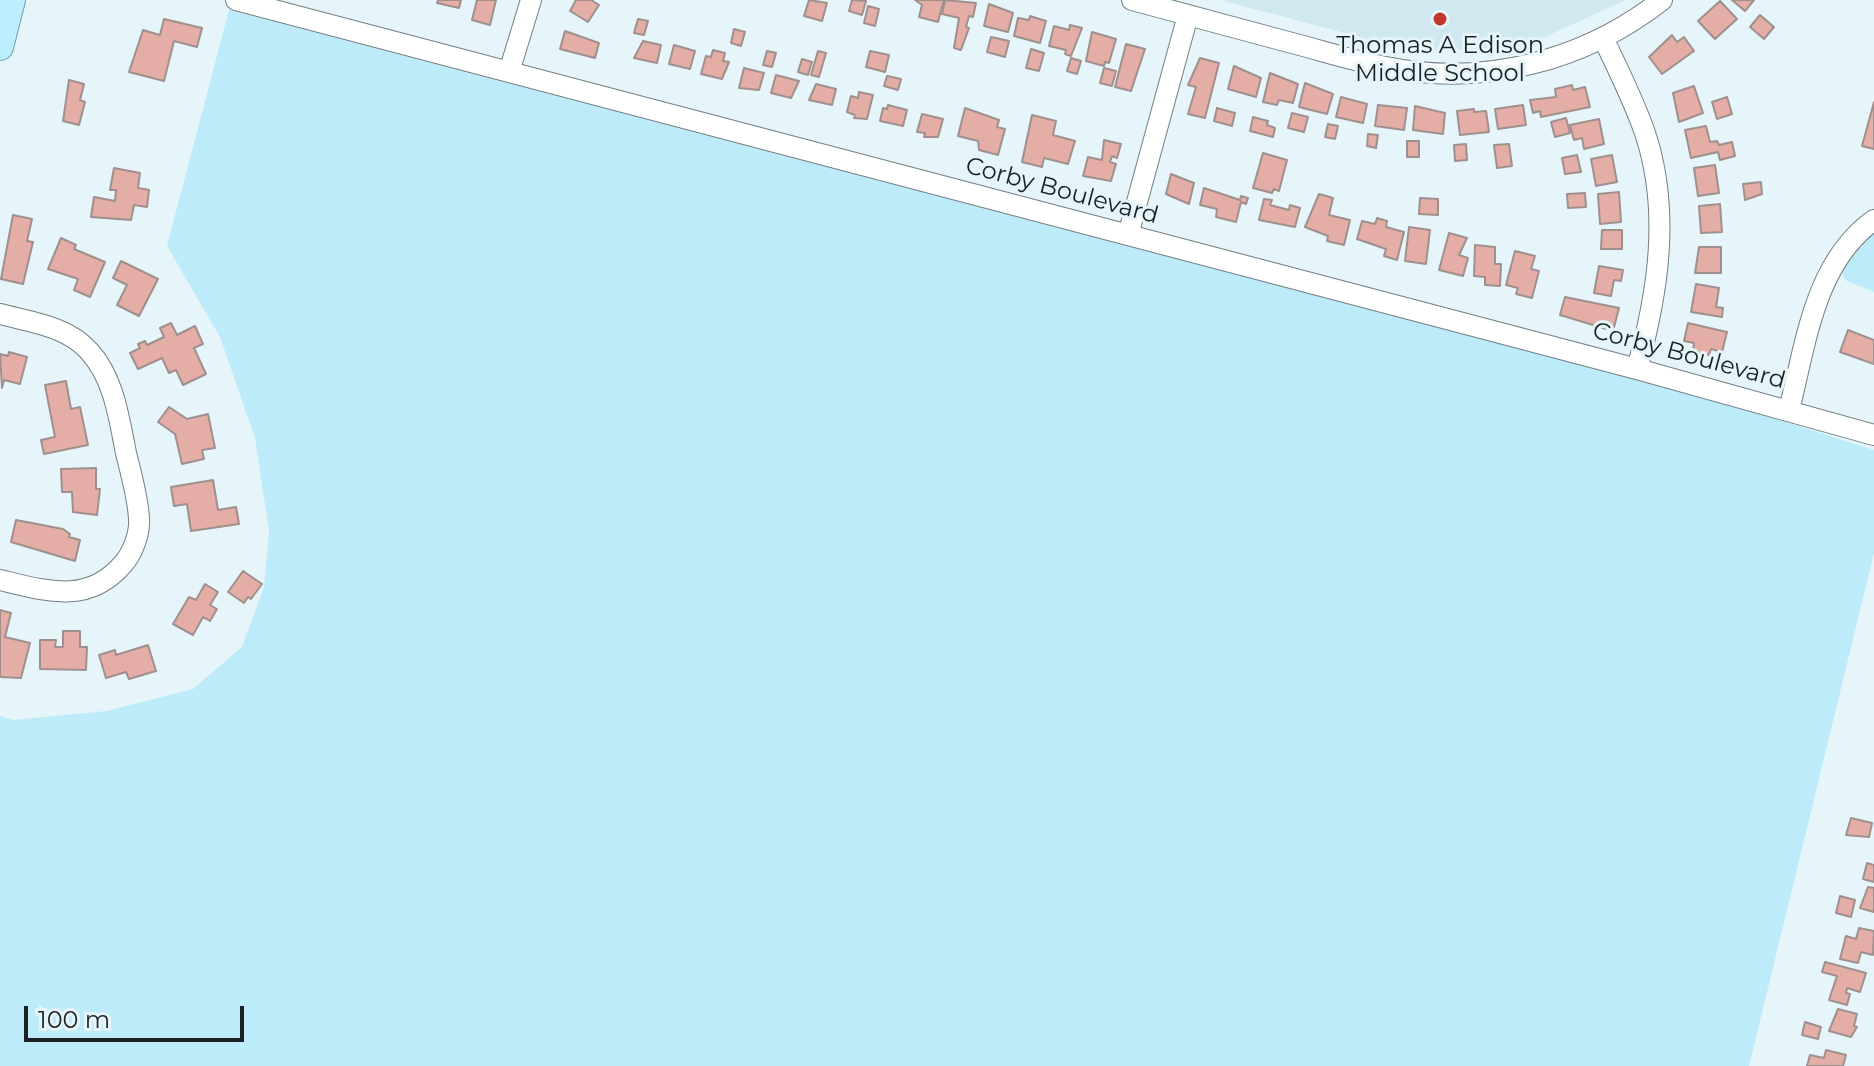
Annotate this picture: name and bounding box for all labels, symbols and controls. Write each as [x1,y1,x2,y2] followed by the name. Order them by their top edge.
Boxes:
[1431,10,1449,28] marker: Thomas A Edison Middle School
[1336,32,1544,88] place label: Thomas A Edison Middle School
[962,151,1162,231] street label: Corby Boulevard
[1589,316,1789,396] street label: Corby Boulevard
[28,990,248,1040] scale bar
[38,1005,110,1034] text: 100 m

